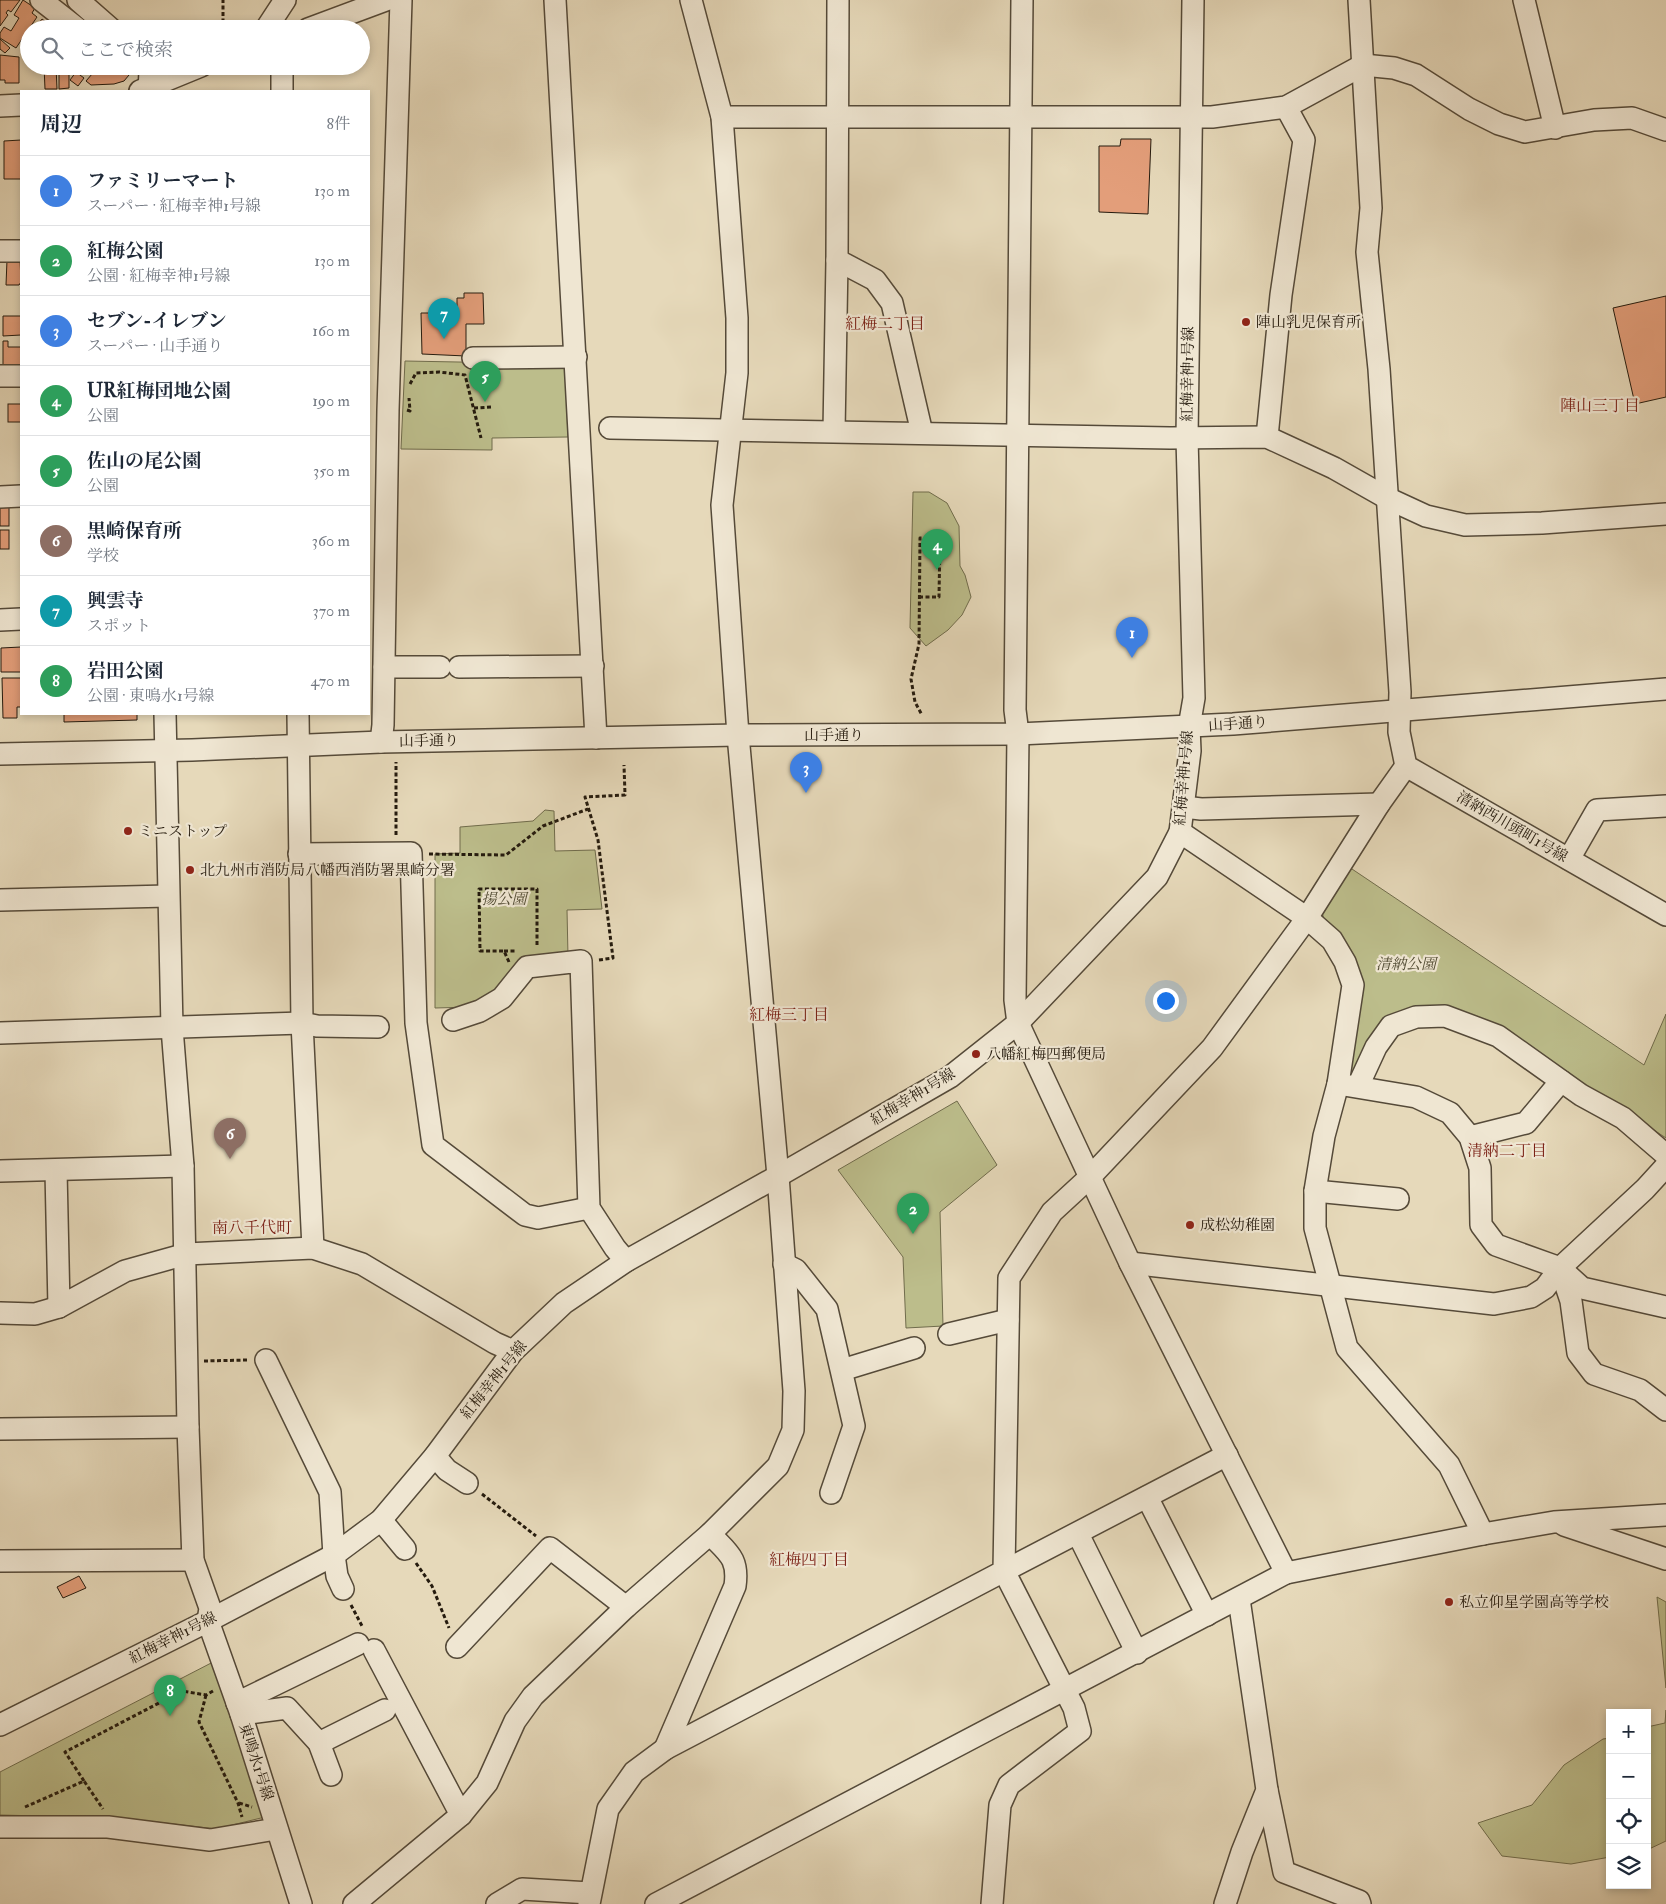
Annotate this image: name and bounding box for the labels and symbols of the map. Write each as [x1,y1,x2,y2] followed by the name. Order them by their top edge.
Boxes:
[428,298,460,339] pin: 7
[1256,313,1361,332] place label: 陣山乳児保育所
[845,314,925,334] district label: 紅梅二丁目
[1240,316,1252,328] marker: 陣山乳児保育所
[1178,326,1198,422] street label: 紅梅幸神1号線
[469,361,501,402] pin: 5
[1560,396,1640,416] district label: 陣山三丁目
[921,529,953,570] pin: 4
[1116,617,1148,658] pin: 1
[1207,712,1269,736] street label: 山手通り
[804,726,864,745] street label: 山手通り
[1170,730,1198,826] street label: 紅梅幸神1号線
[399,731,459,751] street label: 山手通り
[790,752,822,793] pin: 3
[1453,787,1571,867] street label: 清納西川頭町1号線
[138,822,228,841] place label: ミニストップ
[122,825,134,837] marker: ミニストップ
[200,861,455,880] place label: 北九州市消防局八幡西消防署黒崎分署
[184,864,196,876] marker: 北九州市消防局八幡西消防署黒崎分署
[481,890,529,909] park label: 揚公園
[1376,955,1439,974] park label: 清納公園
[1153,988,1179,1014] your location
[749,1005,829,1025] district label: 紅梅三丁目
[986,1045,1106,1064] place label: 八幡紅梅四郵便局
[970,1048,982,1060] marker: 八幡紅梅四郵便局
[867,1064,959,1130] street label: 紅梅幸神1号線
[214,1118,246,1159] pin: 6
[1467,1141,1547,1161] district label: 清納二丁目
[897,1193,929,1234] pin: 2
[1200,1216,1275,1235] place label: 成松幼稚園
[212,1218,292,1238] district label: 南八千代町
[1184,1219,1196,1231] marker: 成松幼稚園
[457,1337,531,1423] street label: 紅梅幸神1号線
[769,1550,849,1570] district label: 紅梅四丁目
[1459,1593,1609,1612] place label: 私立仰星学園高等学校
[1443,1596,1455,1608] marker: 私立仰星学園高等学校
[126,1608,220,1668] street label: 紅梅幸神1号線
[154,1675,186,1716] pin: 8
[235,1721,277,1803] street label: 東鳴水1号線

